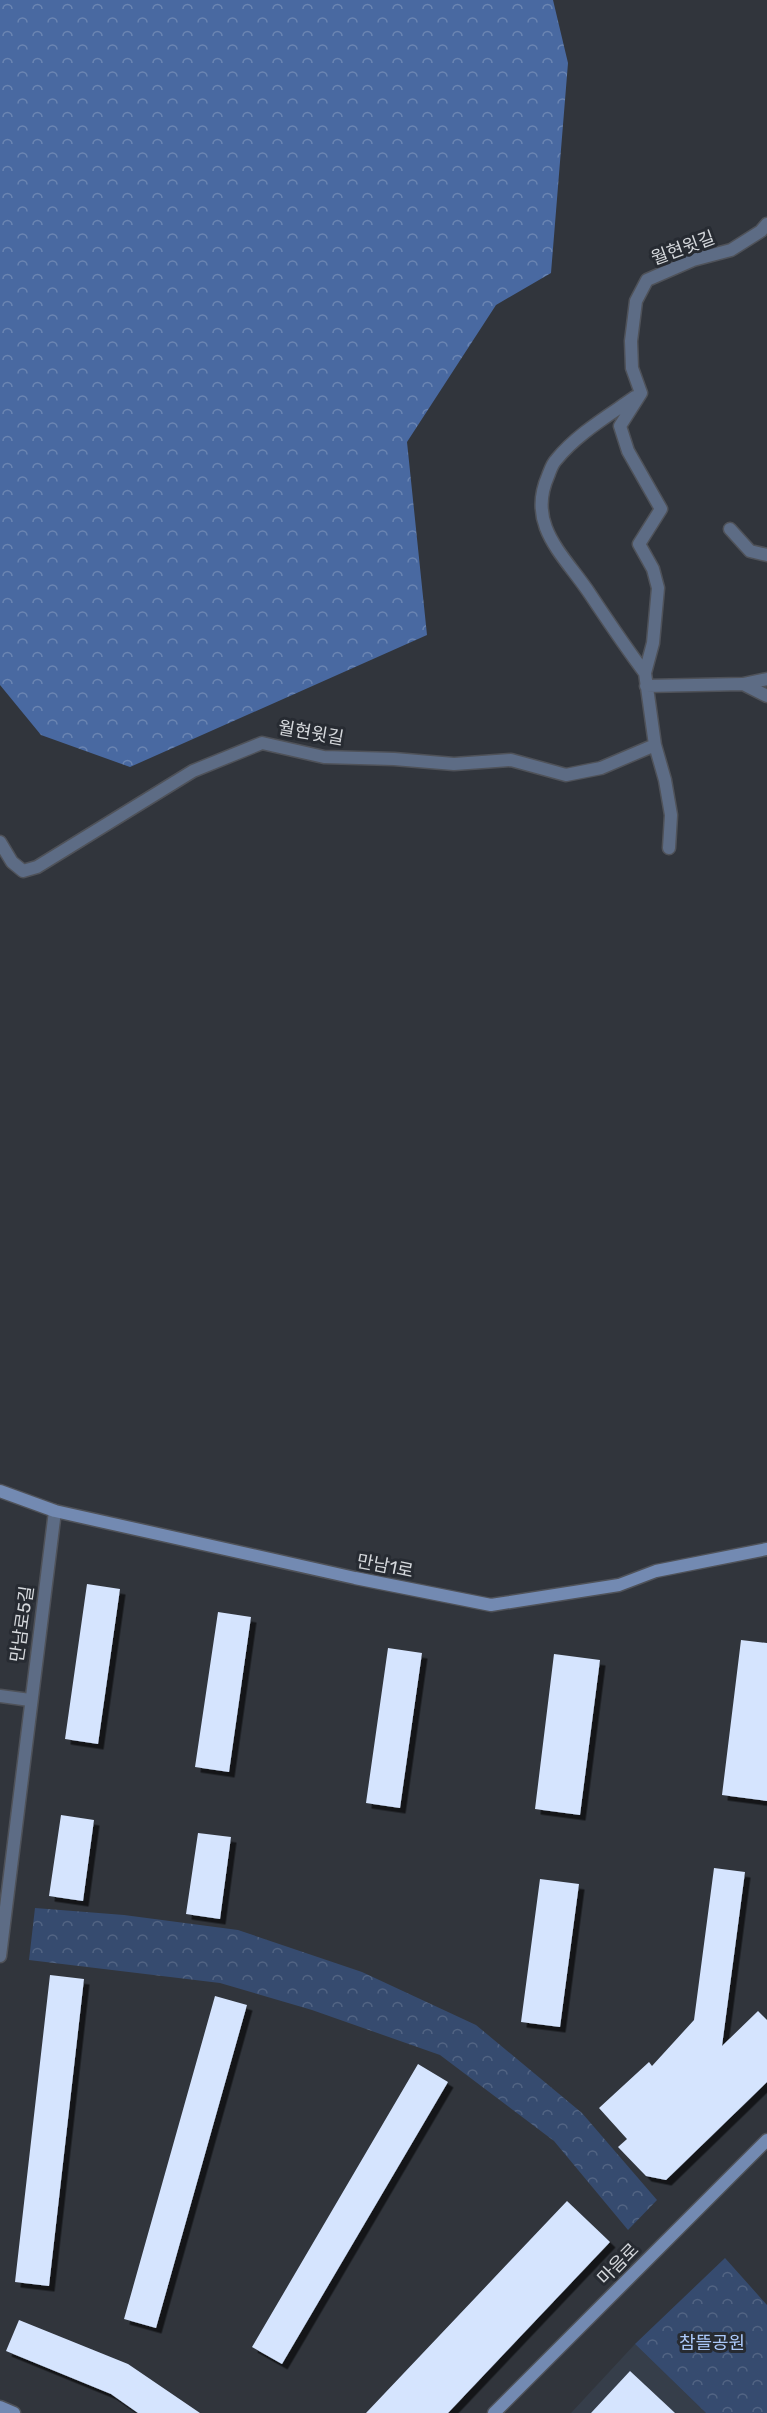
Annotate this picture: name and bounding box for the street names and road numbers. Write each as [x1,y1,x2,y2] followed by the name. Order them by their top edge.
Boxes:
[648,226,718,270] street label: 월현윗길
[276,716,346,750] street label: 월현윗길
[355,1550,415,1582] street label: 만남1로
[6,1584,38,1664] street label: 만남로5길
[593,2239,643,2289] street label: 마음로

